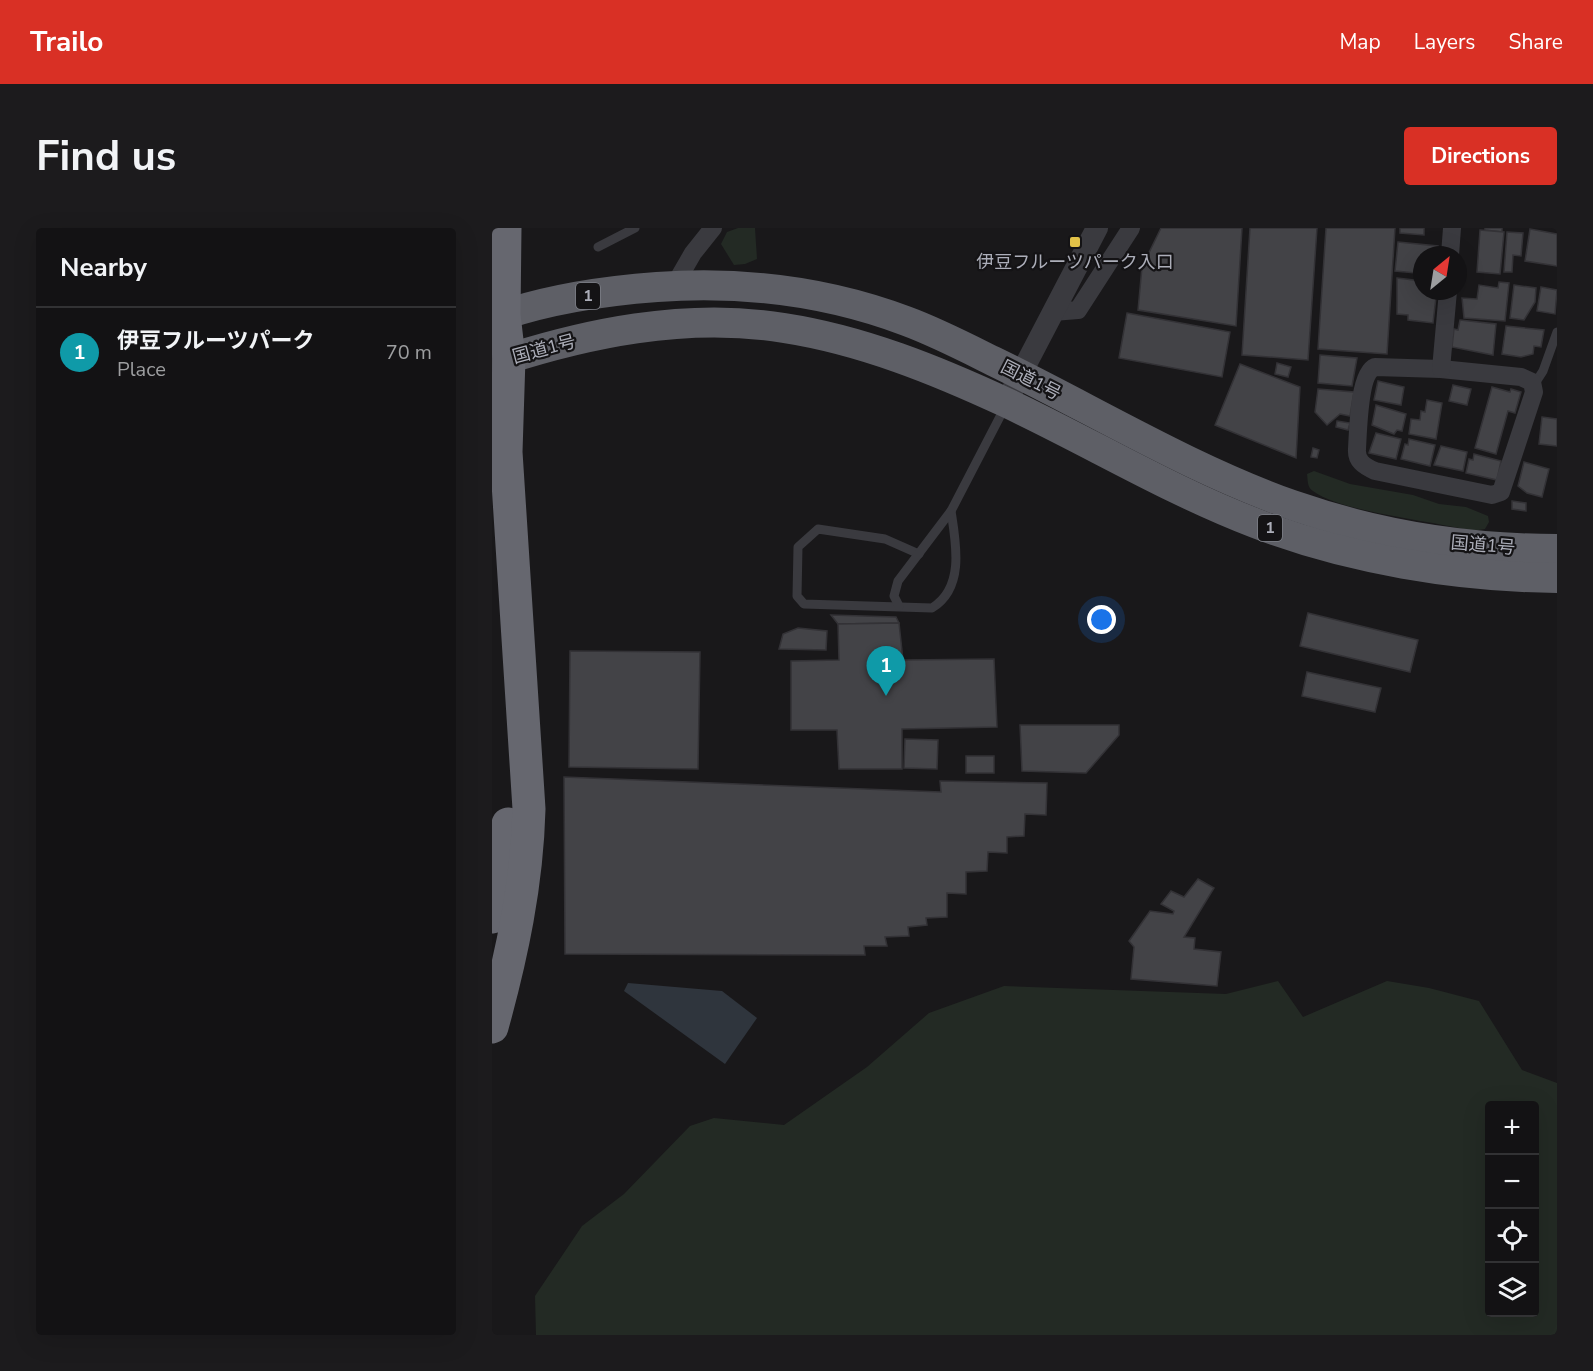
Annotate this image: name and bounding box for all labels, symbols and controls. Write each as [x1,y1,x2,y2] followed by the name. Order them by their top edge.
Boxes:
[30,23,103,61] text: Trailo
[1339,28,1381,56] text: Map
[1414,28,1475,56] text: Layers
[1508,28,1563,56] text: Share
[1404,127,1557,185] button: Directions
[36,128,176,185] text: Find us
[1068,235,1082,249] marker: 伊豆フルーツパーク入口
[1413,246,1467,300] north arrow
[60,250,147,285] text: Nearby
[976,250,1174,274] place label: 伊豆フルーツパーク入口
[576,283,600,309] road number: 1
[117,326,315,356] text: 伊豆フルーツパーク
[510,329,578,369] street label: 国道1号
[74,339,86,366] text: 1
[386,339,432,366] text: 70 m
[997,355,1065,405] street label: 国道1号
[117,356,166,383] text: Place
[1258,515,1282,541] road number: 1
[1450,530,1516,560] street label: 国道1号
[1087,605,1116,634] your location
[866,646,906,696] pin: 1
[1485,1101,1539,1317] map controls
[1485,1101,1539,1155] button: +
[1485,1155,1539,1209] button: −
[1485,1209,1539,1263] button: locate
[1485,1263,1539,1317] button: layers

